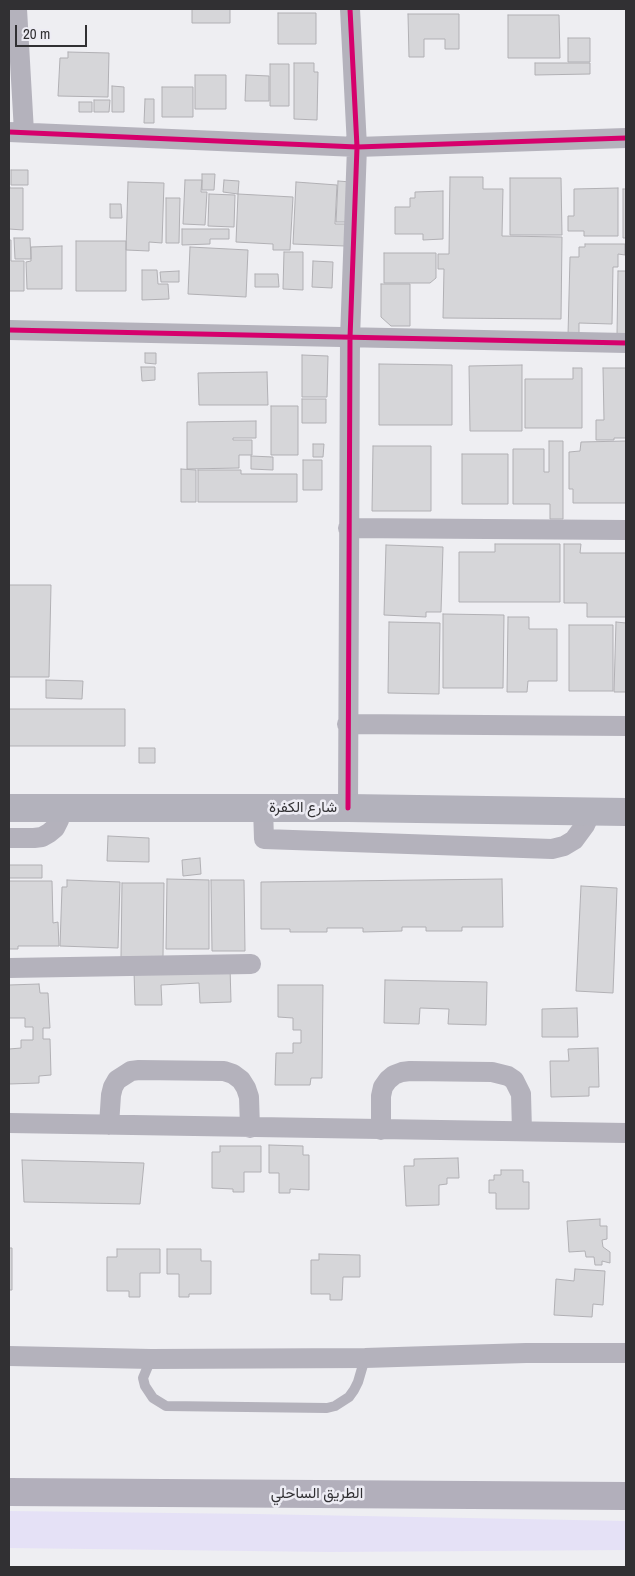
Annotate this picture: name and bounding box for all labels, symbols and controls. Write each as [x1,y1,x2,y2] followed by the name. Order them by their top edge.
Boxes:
[18,15,90,47] scale bar
[23,23,50,44] text: 20 m
[269,799,337,817] street label: شارع الكفرة
[271,1485,363,1503] street label: الطريق الساحلي

